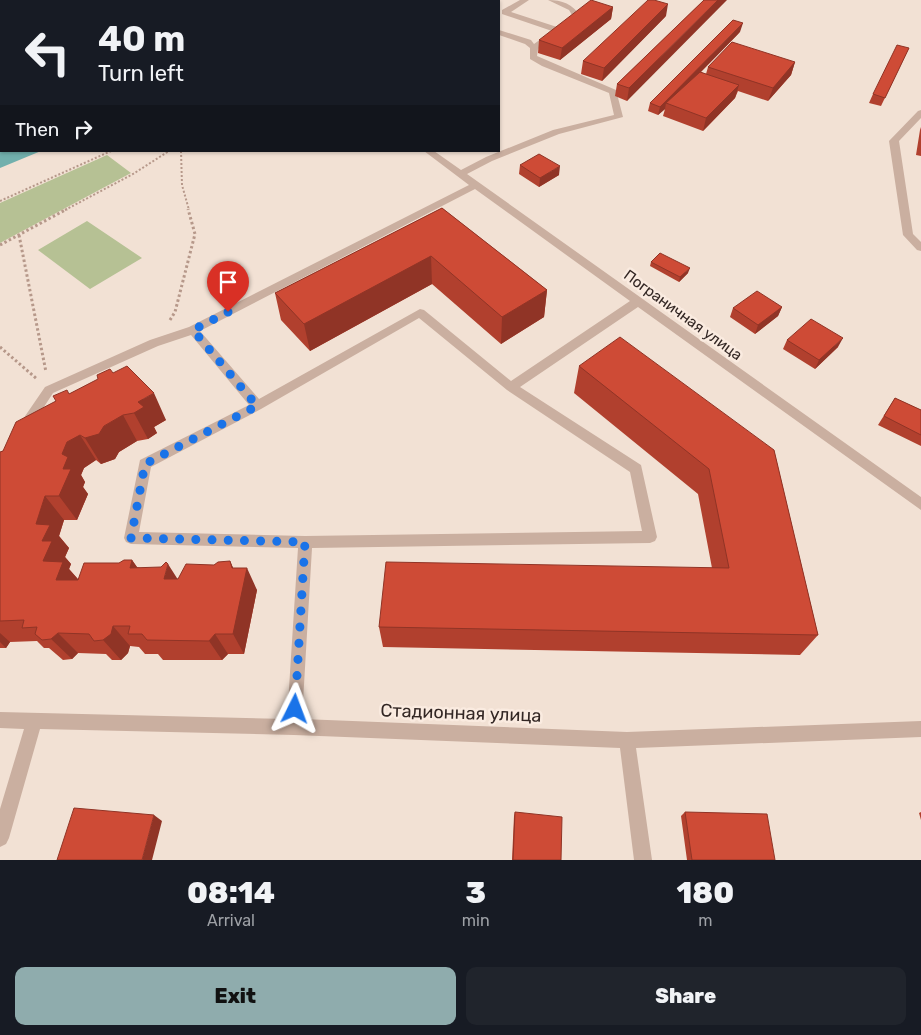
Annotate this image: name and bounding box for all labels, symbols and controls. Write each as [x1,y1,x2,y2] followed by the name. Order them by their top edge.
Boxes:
[98,18,185,60] text: 40 m
[15,20,80,85] icon: left
[98,60,184,87] text: Turn left
[69,115,97,143] icon: right
[15,118,59,141] text: Then
[207,261,249,312] pin
[620,266,746,364] street label: Пограничная улица
[214,268,242,296] icon: arrive
[268,682,320,734] position arrow
[380,699,542,727] street label: Стадионная улица
[187,875,275,911] text: 08:14
[465,875,486,911] text: 3
[677,875,734,911] text: 180
[207,911,255,930] text: Arrival
[462,911,490,930] text: min
[698,911,712,930] text: m
[15,967,456,1025] button: Exit
[466,967,906,1025] button: Share

